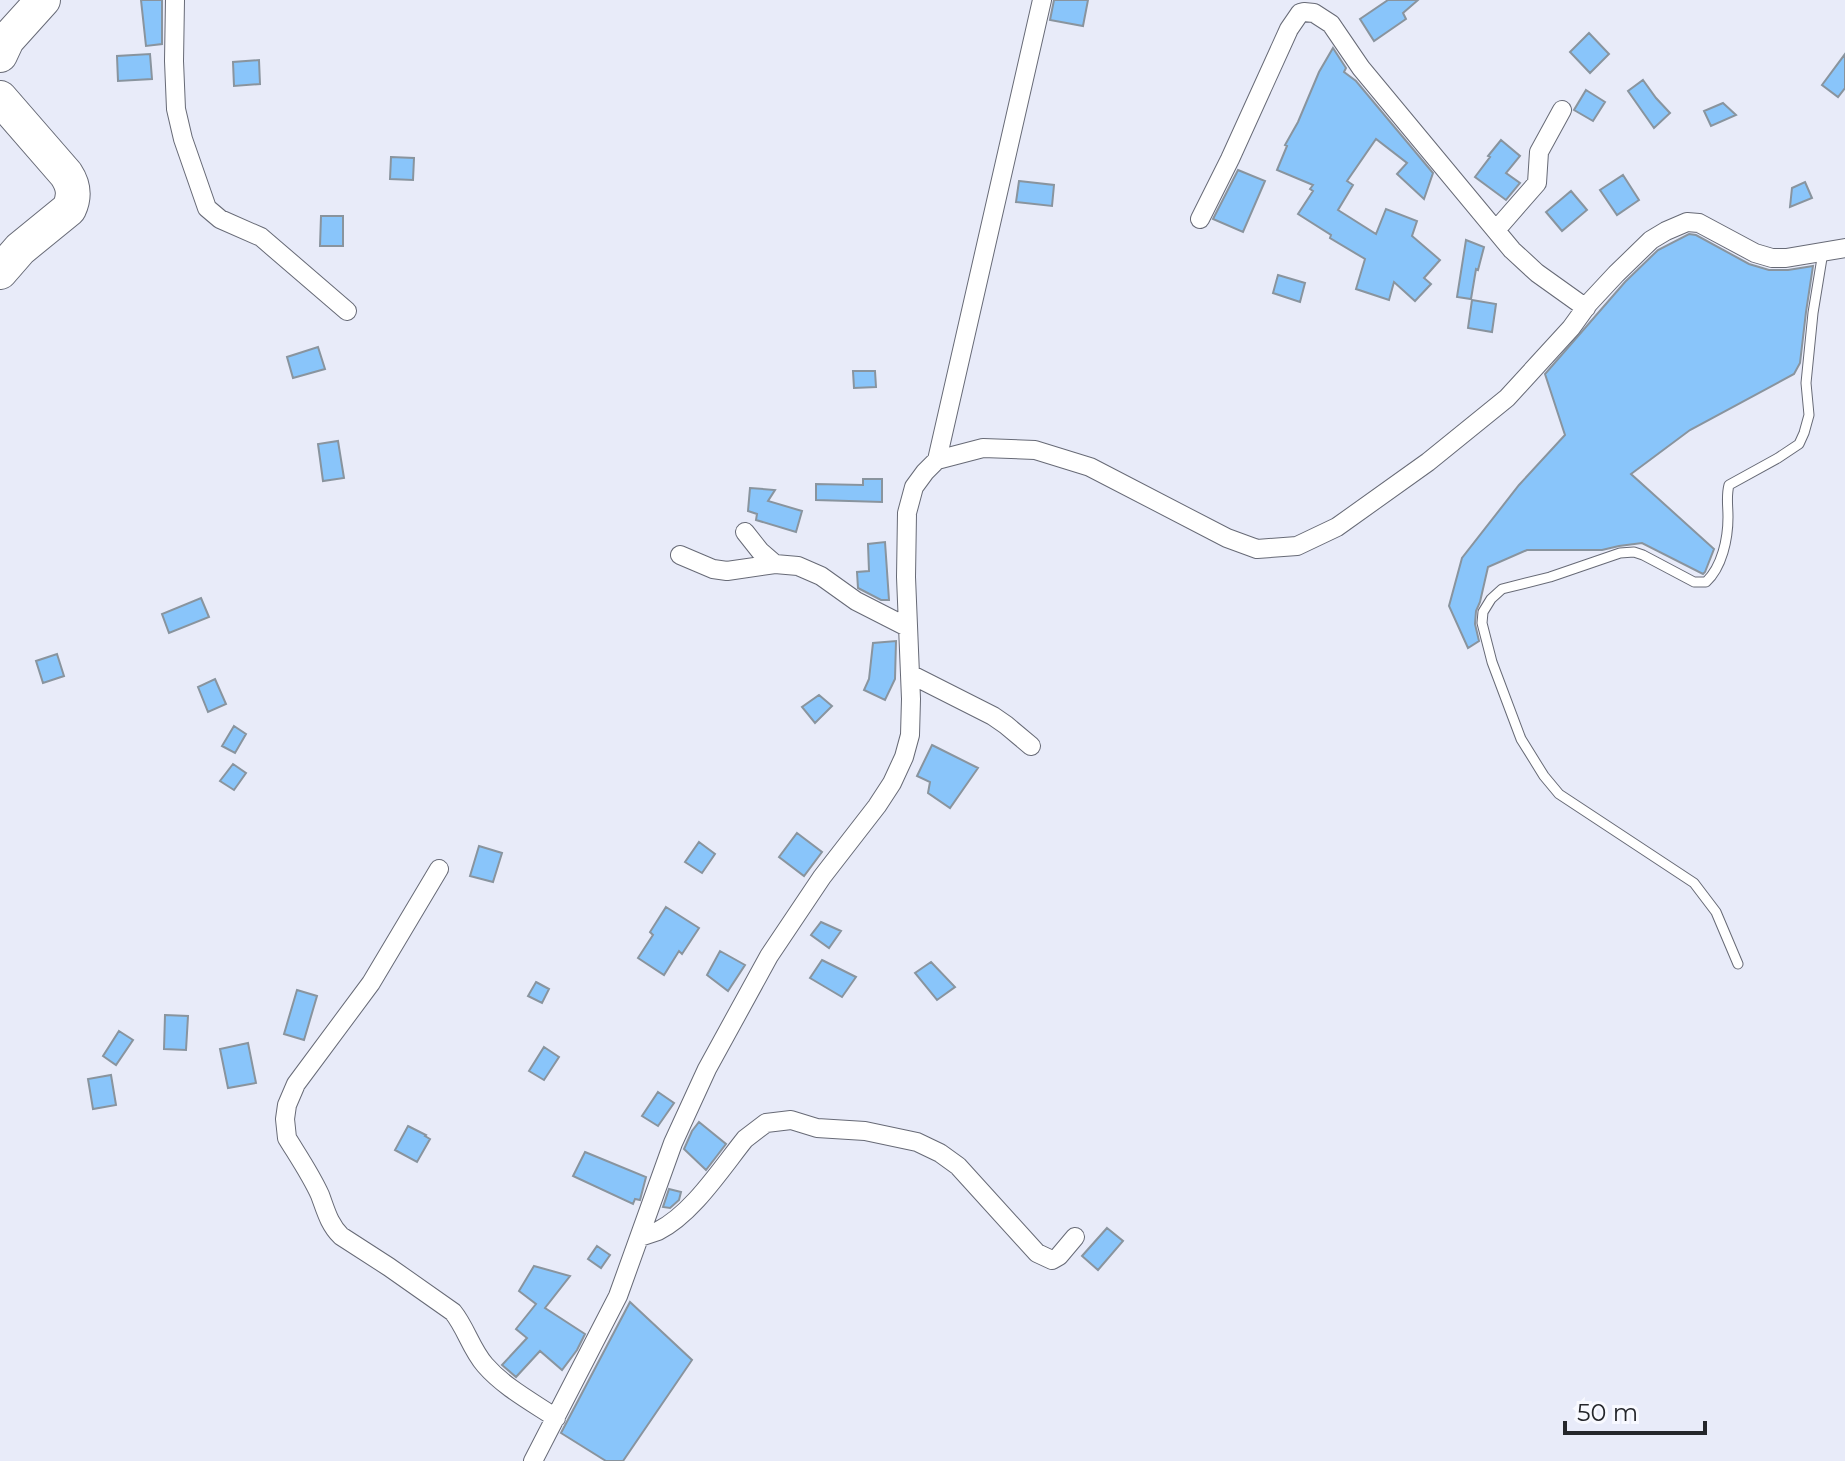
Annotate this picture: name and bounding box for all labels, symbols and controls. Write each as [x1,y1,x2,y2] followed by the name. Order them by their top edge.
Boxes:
[1565,1385,1705,1435] scale bar
[1577,1398,1638,1427] text: 50 m

